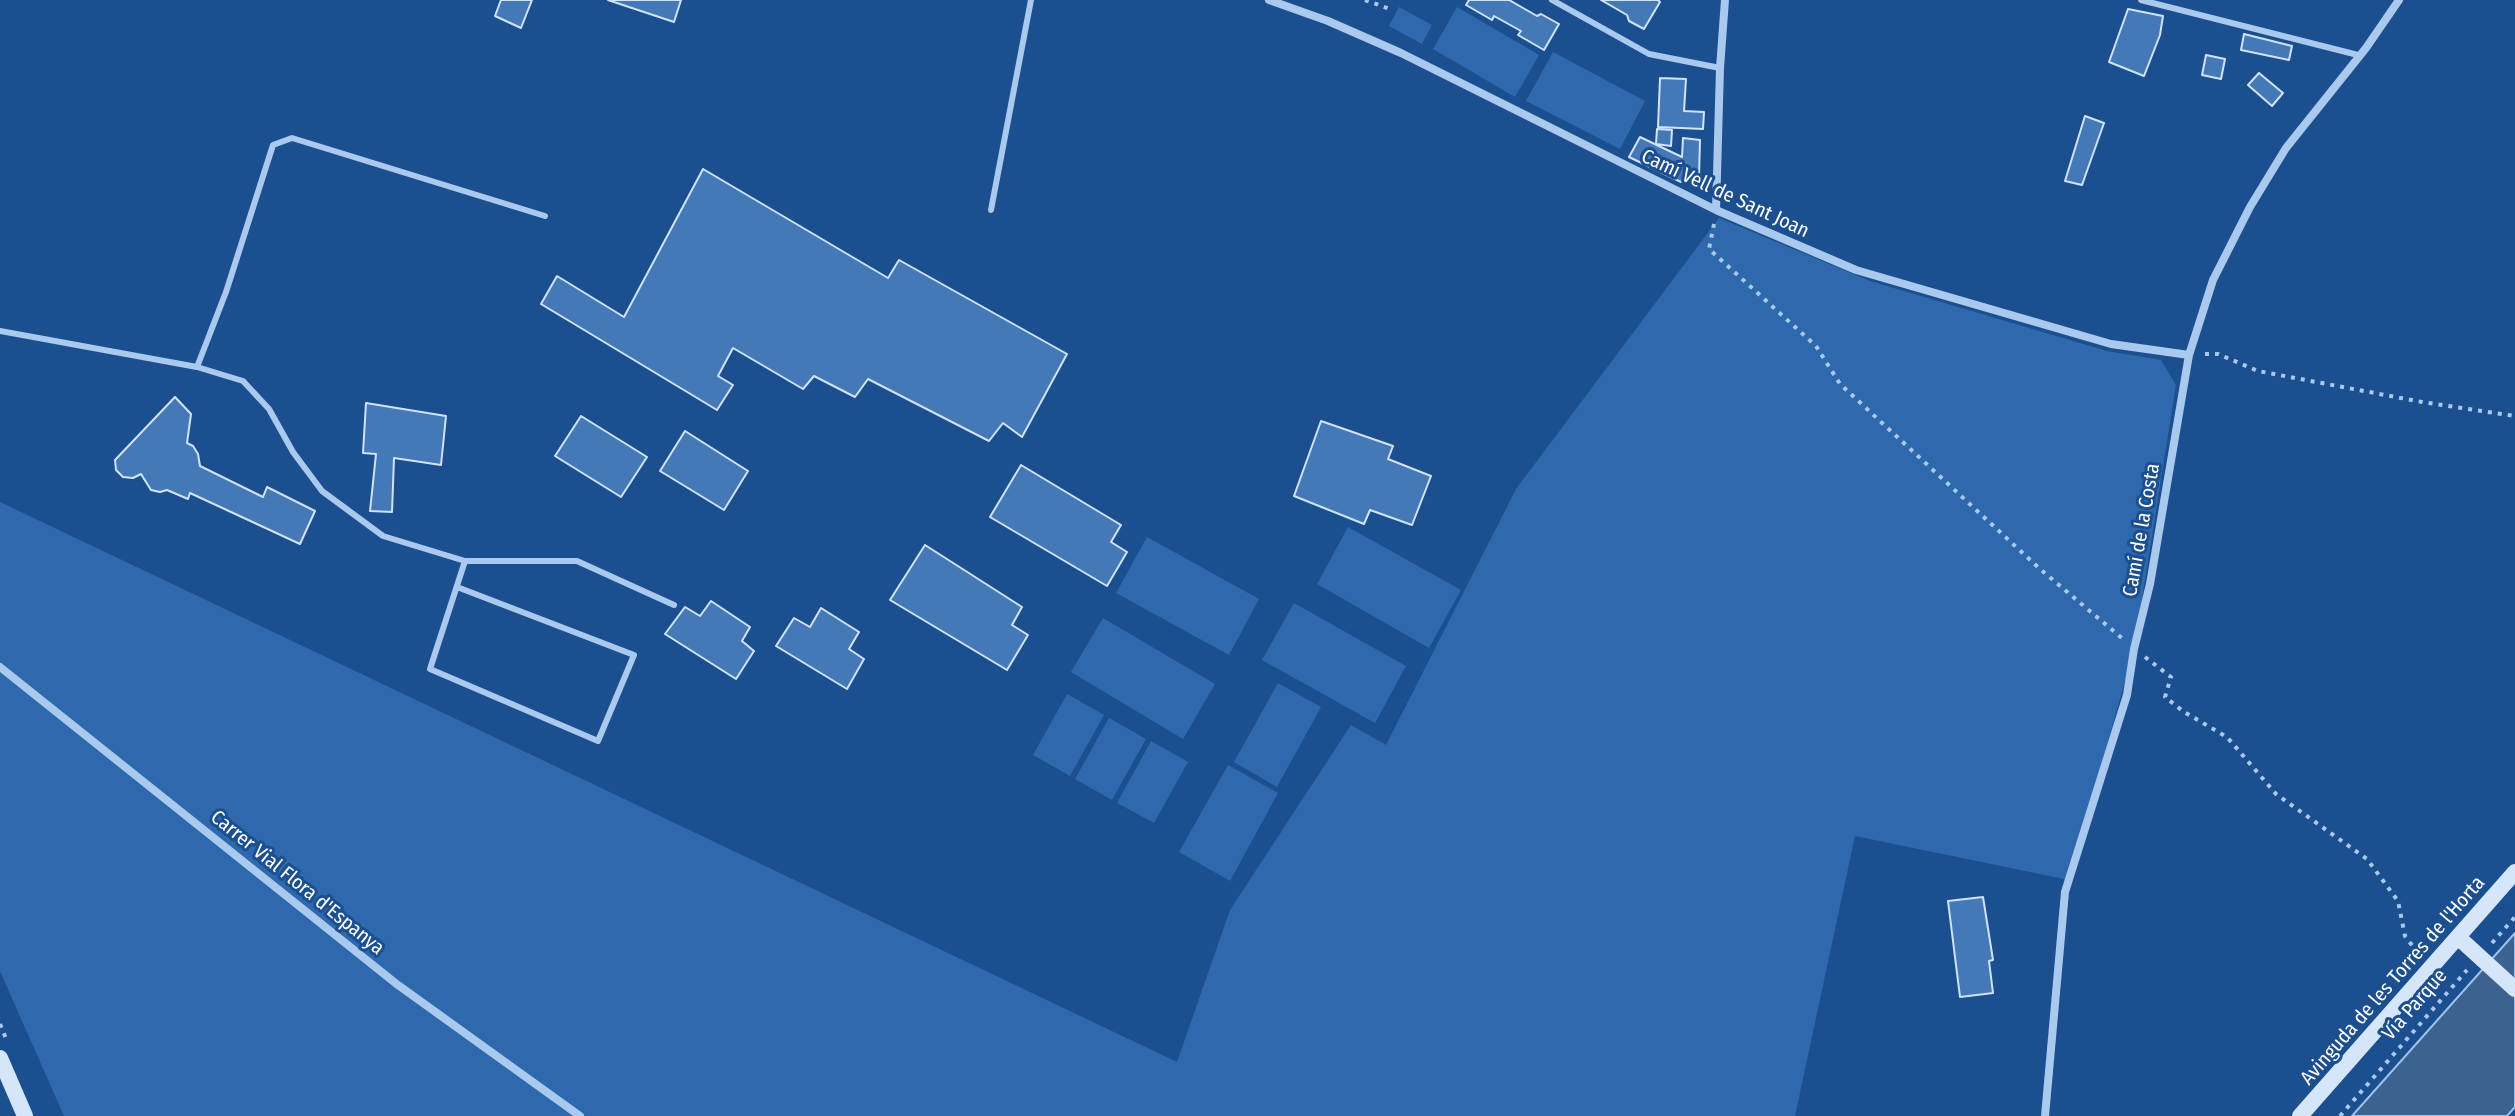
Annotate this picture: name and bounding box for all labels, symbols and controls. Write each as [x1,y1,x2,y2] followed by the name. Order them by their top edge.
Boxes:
[1637,145,1813,243] street label: Camí Vell de Sant Joan
[2118,462,2166,598] street label: Camí de la Costa
[205,806,389,960] street label: Carrer Vial Flora d'Espanya
[2296,872,2490,1090] street label: Avinguda de les Torres de l'Horta
[2378,964,2452,1046] street label: Vía Parque

